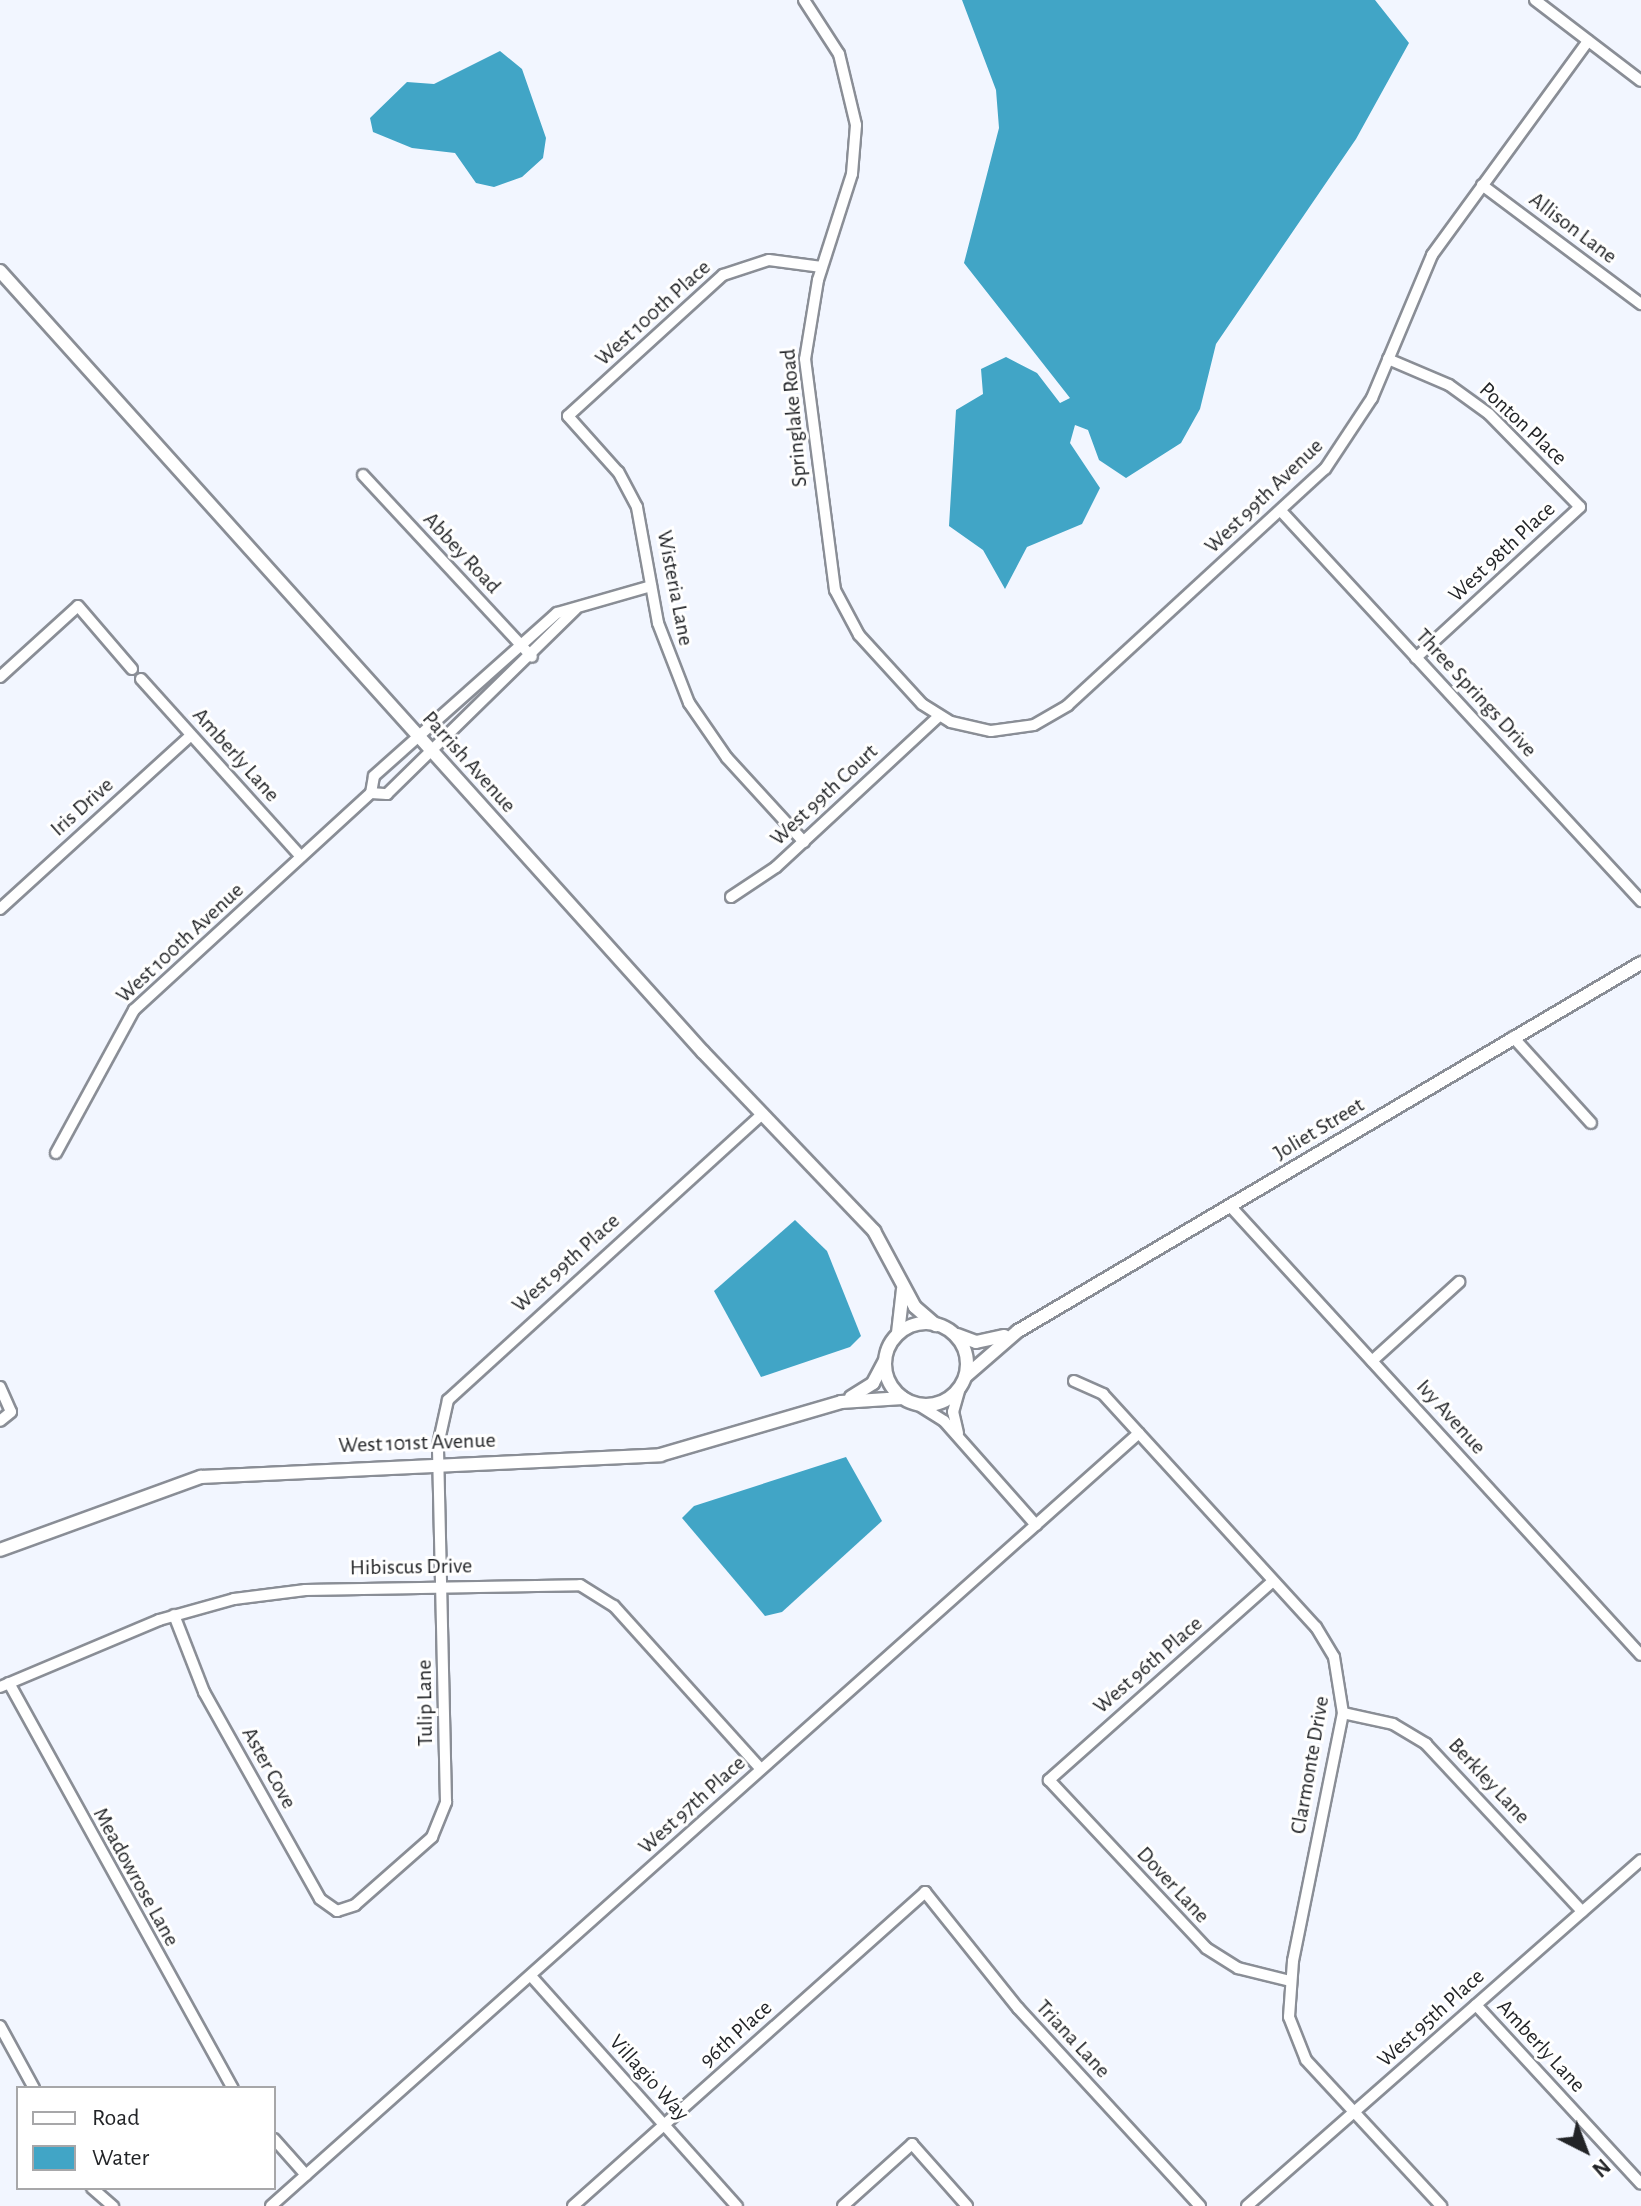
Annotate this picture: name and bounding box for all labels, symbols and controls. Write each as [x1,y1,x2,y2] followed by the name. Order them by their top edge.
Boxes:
[1524,186,1622,270] street label: Allison Lane
[590,254,716,372] street label: West 100th Place
[775,348,813,488] street label: Springlake Road
[1474,377,1572,471] street label: Ponton Place
[1199,433,1329,559] street label: West 99th Avenue
[1443,496,1561,608] street label: West 98th Place
[417,507,507,599] street label: Abbey Road
[651,528,699,648] street label: Wisteria Lane
[1410,623,1542,763] street label: Three Springs Drive
[187,702,285,808] street label: Amberly Lane
[416,706,522,818] street label: Parrish Avenue
[765,739,883,851] street label: West 99th Court
[45,772,119,842] street label: Iris Drive
[111,877,249,1009] street label: West 100th Avenue
[1269,1092,1369,1166] street label: Joliet Street
[507,1208,625,1318] street label: West 99th Place
[1411,1374,1491,1460] street label: Ivy Avenue
[338,1427,496,1459] street label: West 101st Avenue
[350,1553,472,1581] street label: Hibiscus Drive
[1088,1610,1208,1720] street label: West 96th Place
[411,1660,439,1746] street label: Tulip Lane
[1285,1694,1335,1836] street label: Clarmonte Drive
[236,1723,302,1813] street label: Aster Cove
[1442,1732,1536,1830] street label: Berkley Lane
[633,1750,751,1860] street label: West 97th Place
[87,1803,185,1951] street label: Meadowrose Lane
[1131,1841,1215,1929] street label: Dover Lane
[1372,1963,1490,2073] street label: West 95th Place
[1030,1994,1116,2084] street label: Triana Lane
[1491,1994,1591,2098] street label: Amberly Lane
[694,1995,778,2073] street label: 96th Place
[603,2029,695,2127] street label: Villagio Way
[16,2086,276,2190] legend
[92,2106,140,2130] text: Road
[1545,2110,1625,2190] north arrow
[92,2146,149,2170] text: Water
[1588,2155,1614,2181] text: N

